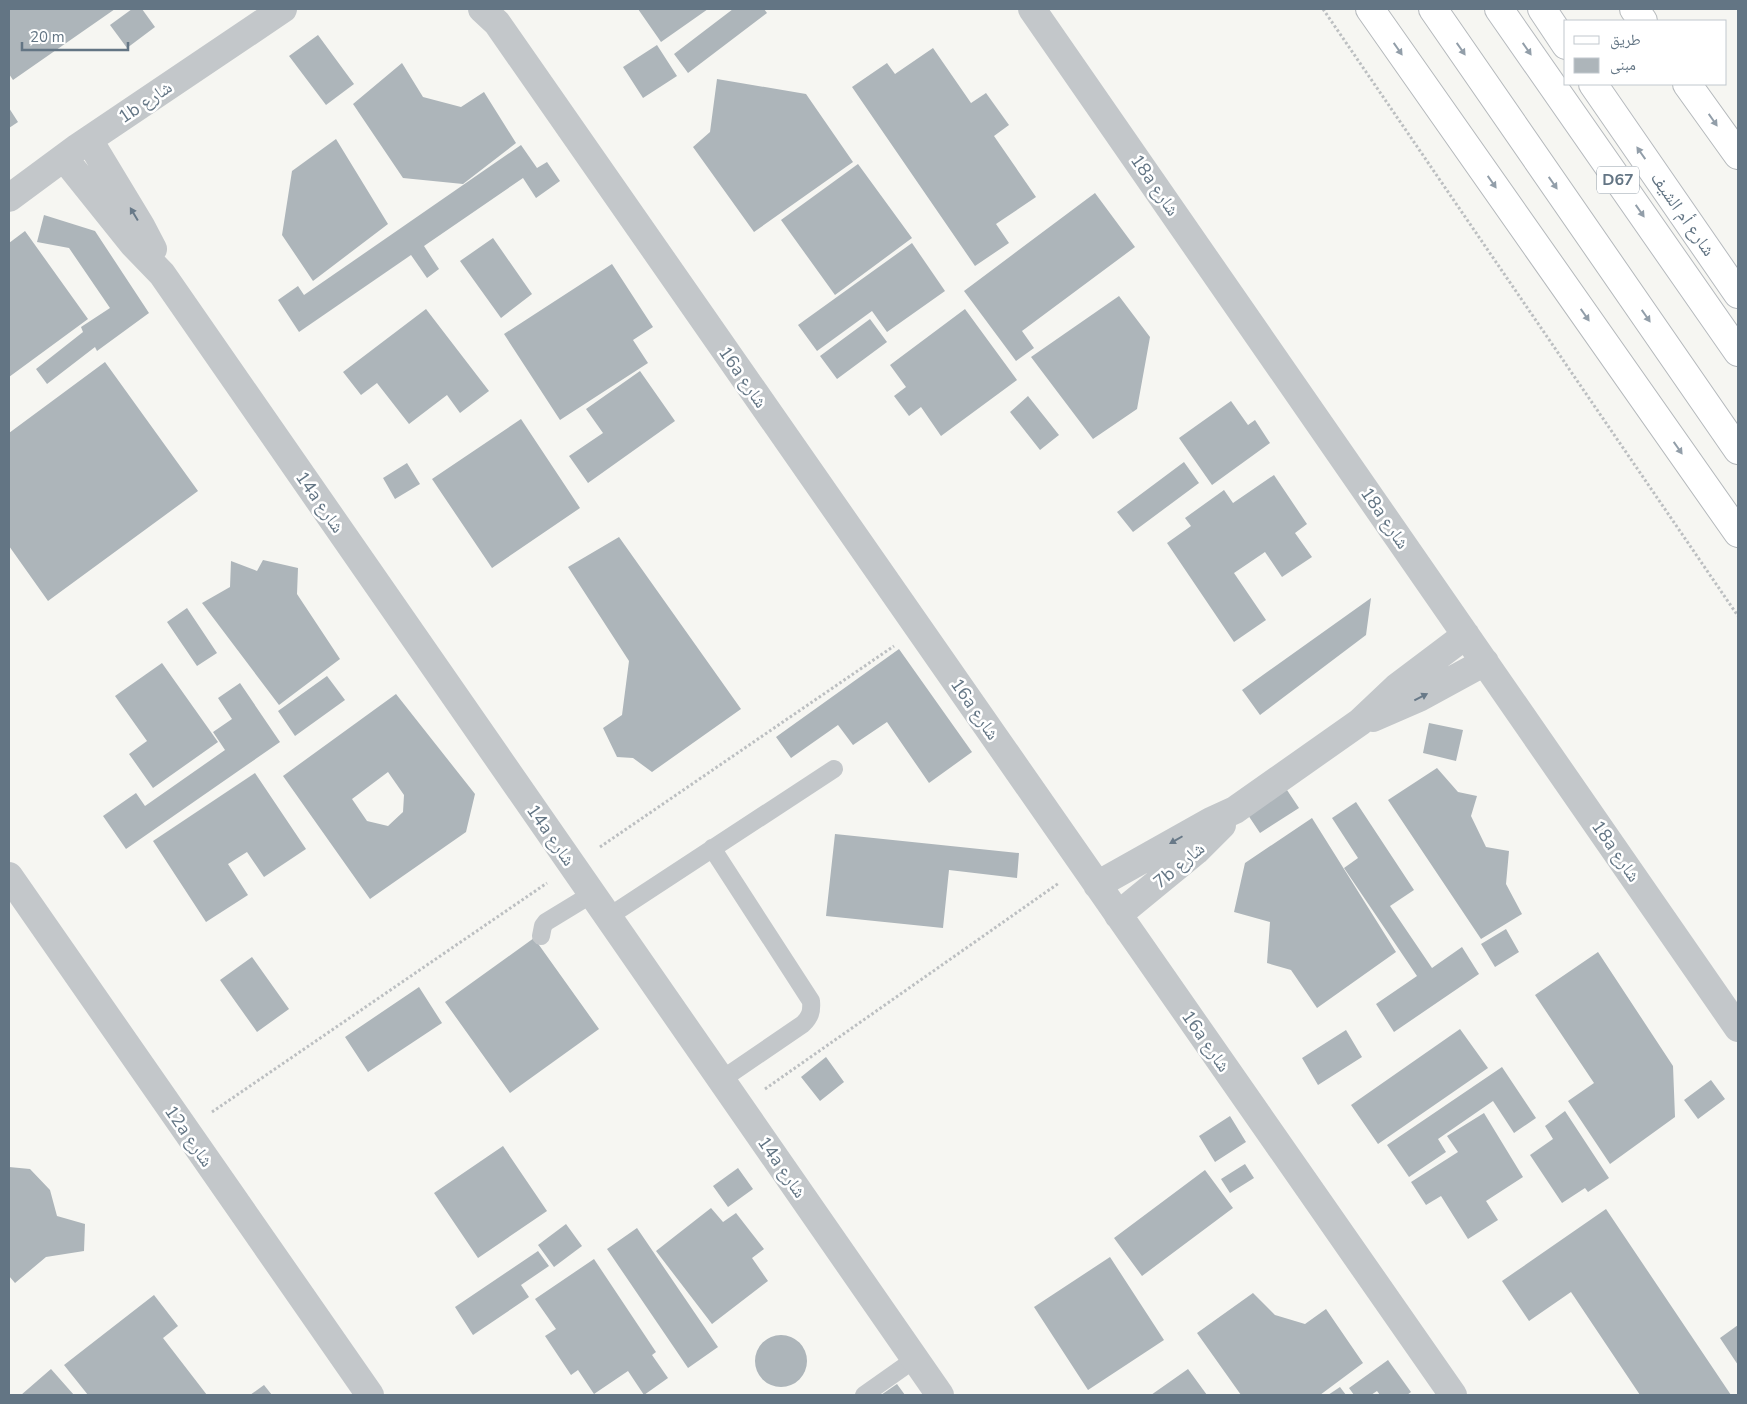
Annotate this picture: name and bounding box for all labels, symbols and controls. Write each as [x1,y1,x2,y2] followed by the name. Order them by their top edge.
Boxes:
[22,20,129,52] scale bar
[1564,20,1727,85] legend
[30,27,65,47] text: 20 m
[1610,30,1641,50] text: طريق
[1393,42,1403,55] one-way arrow
[1456,42,1466,56] one-way arrow
[1522,42,1532,56] one-way arrow
[1610,55,1636,75] text: مبنى
[113,75,177,129] street label: 1b شارع
[1708,113,1718,126] one-way arrow
[1636,147,1646,160] one-way arrow
[1125,149,1185,221] street label: 18a شارع
[1597,166,1639,194] road number: D67
[1645,167,1721,261] street label: شارع أم الشيف
[1487,175,1497,188] one-way arrow
[1548,176,1558,189] one-way arrow
[1635,204,1645,217] one-way arrow
[129,208,138,221] one-way arrow
[1580,308,1590,321] one-way arrow
[1641,309,1651,323] one-way arrow
[713,341,773,413] street label: 16a شارع
[1673,441,1683,454] one-way arrow
[290,466,350,538] street label: 14a شارع
[1355,482,1415,554] street label: 18a شارع
[945,673,1005,745] street label: 16a شارع
[1414,692,1428,701] one-way arrow
[521,799,581,871] street label: 14a شارع
[1586,815,1646,887] street label: 18a شارع
[1148,836,1210,894] street label: 7b شارع
[1168,836,1183,844] one-way arrow
[1176,1005,1236,1077] street label: 16a شارع
[159,1100,219,1172] street label: 12a شارع
[752,1131,812,1203] street label: 14a شارع

